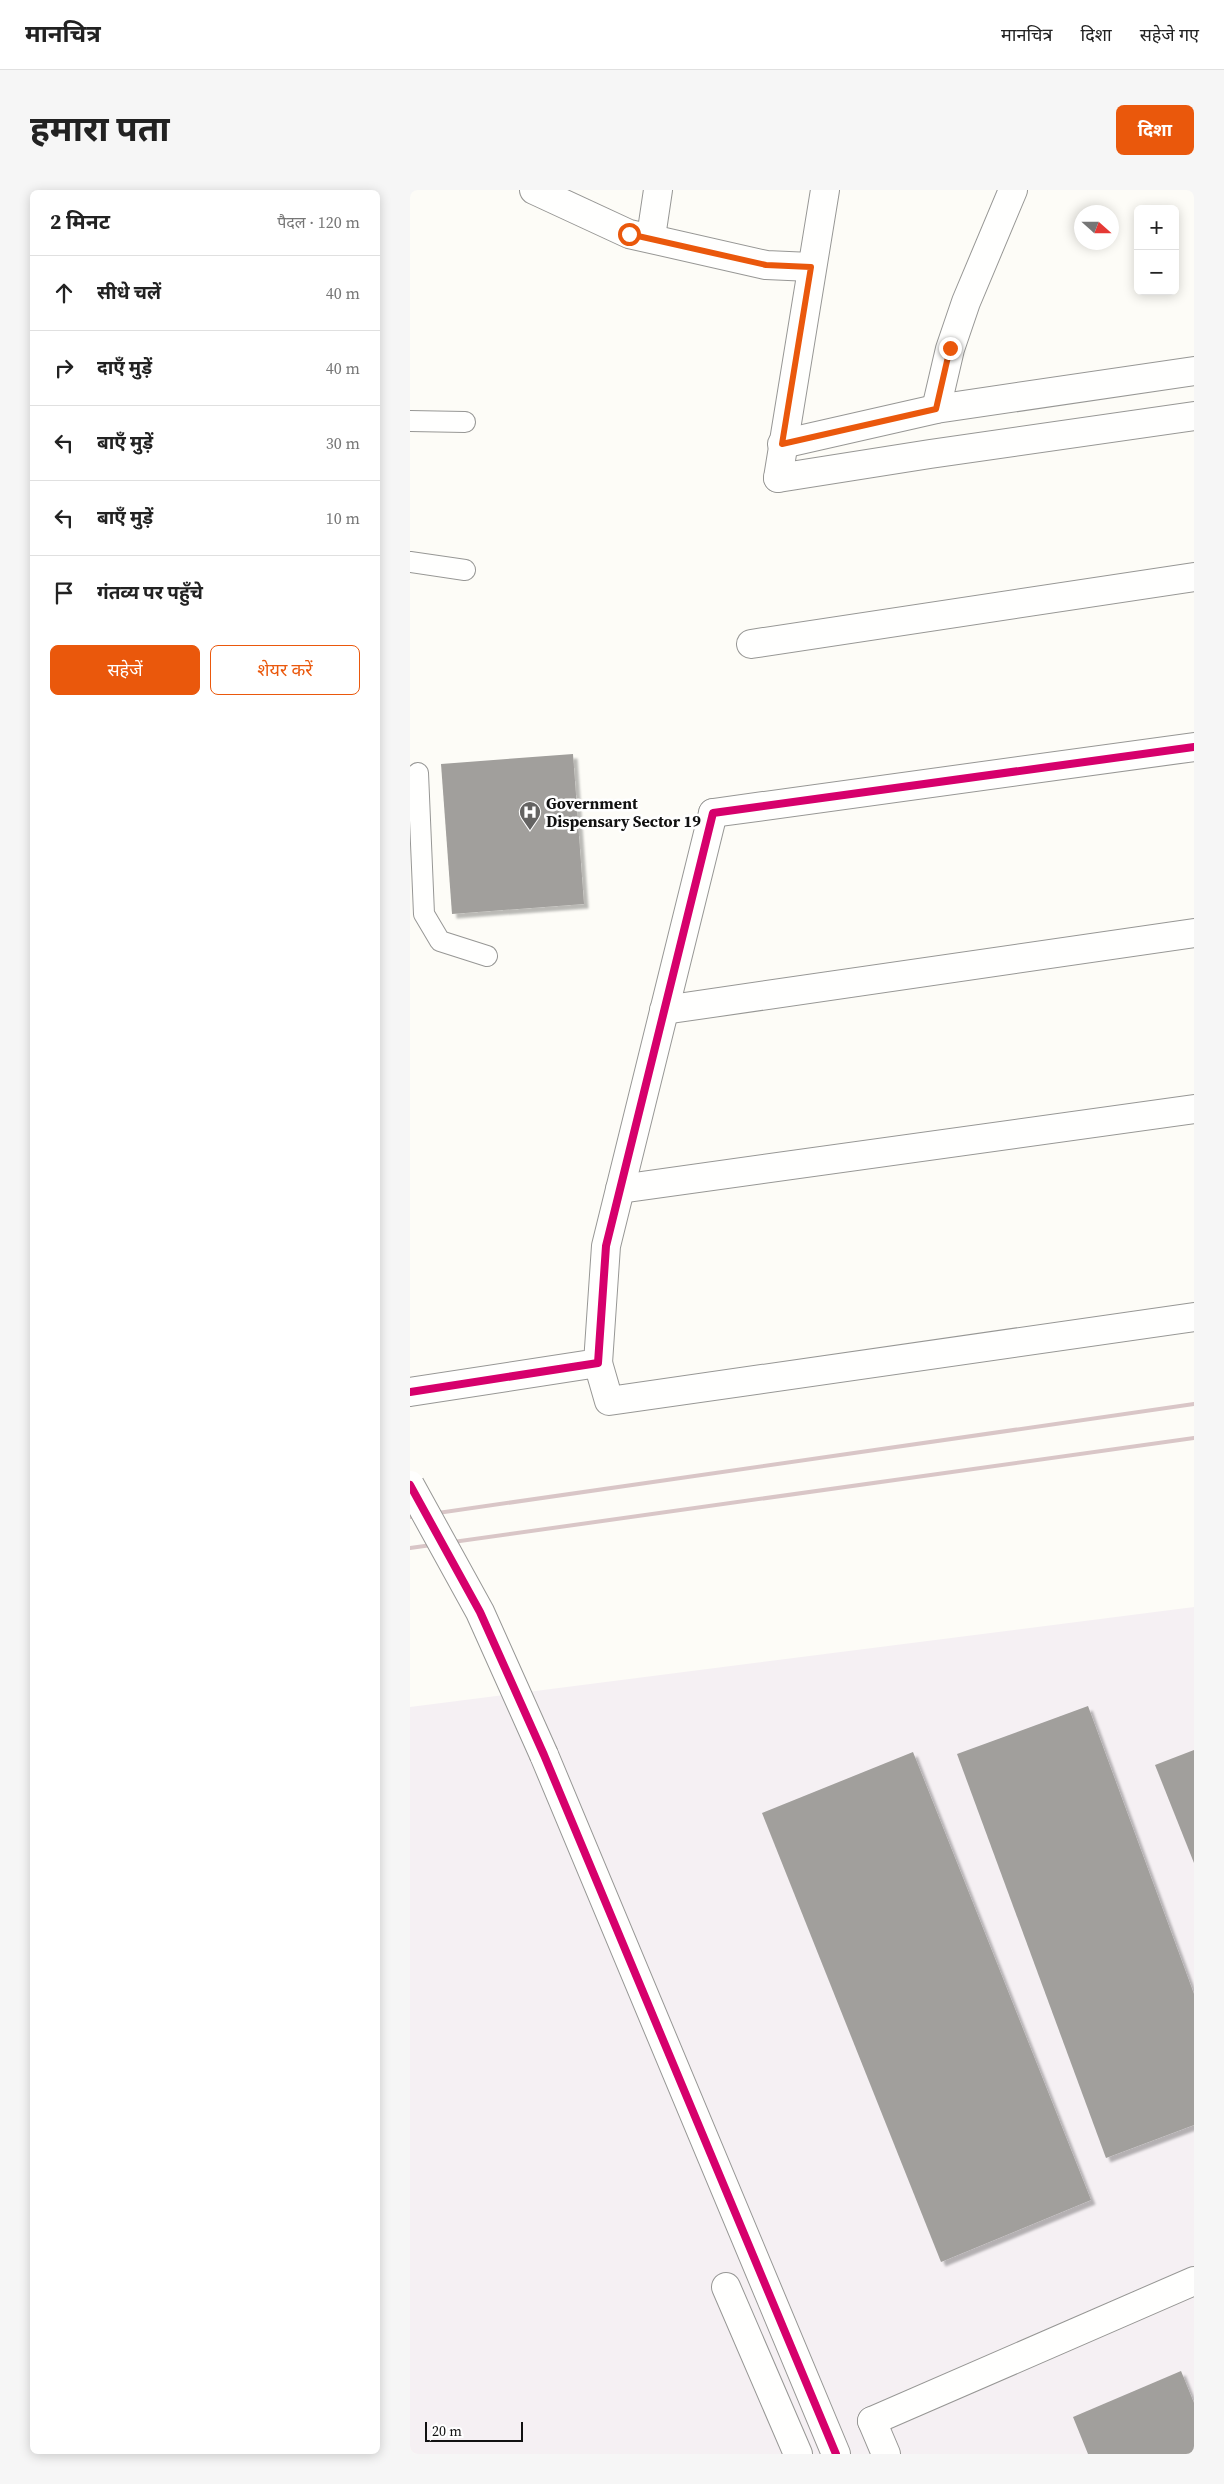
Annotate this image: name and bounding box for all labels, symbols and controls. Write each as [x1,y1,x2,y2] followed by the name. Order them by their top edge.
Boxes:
[25,17,101,50] text: मानचित्र
[1001,22,1053,47] text: मानचित्र
[1081,22,1112,47] text: दिशा
[1140,22,1199,47] text: सहेजे गए
[30,105,170,153] text: हमारा पता
[1116,105,1194,155] button: दिशा
[1074,205,1119,250] north arrow
[1134,205,1179,295] map controls
[1134,205,1179,250] button: +
[50,207,110,236] text: 2 मिनट
[277,211,360,233] text: पैदल · 120 m
[618,223,641,246] route start
[1134,250,1179,295] button: −
[50,279,78,307] icon: ahead
[97,279,161,305] text: सीधे चलें
[326,282,360,304] text: 40 m
[939,337,962,360] route end
[50,354,78,382] icon: right
[97,354,152,380] text: दाएँ मुड़ें
[326,357,360,379] text: 40 m
[50,429,78,457] icon: left
[97,429,153,455] text: बाएँ मुड़ें
[326,432,360,454] text: 30 m
[50,504,78,532] icon: left
[97,504,153,530] text: बाएँ मुड़ें
[326,507,360,529] text: 10 m
[50,579,78,607] icon: arrive
[97,579,203,605] text: गंतव्य पर पहुँचे
[50,645,200,695] button: सहेजें
[210,645,360,695] button: शेयर करें
[546,792,701,832] place label: Government Dispensary Sector 19
[518,800,542,831] hospital icon: Government Dispensary Sector 19
[425,2419,522,2442] scale bar
[432,2421,462,2441] text: 20 m

